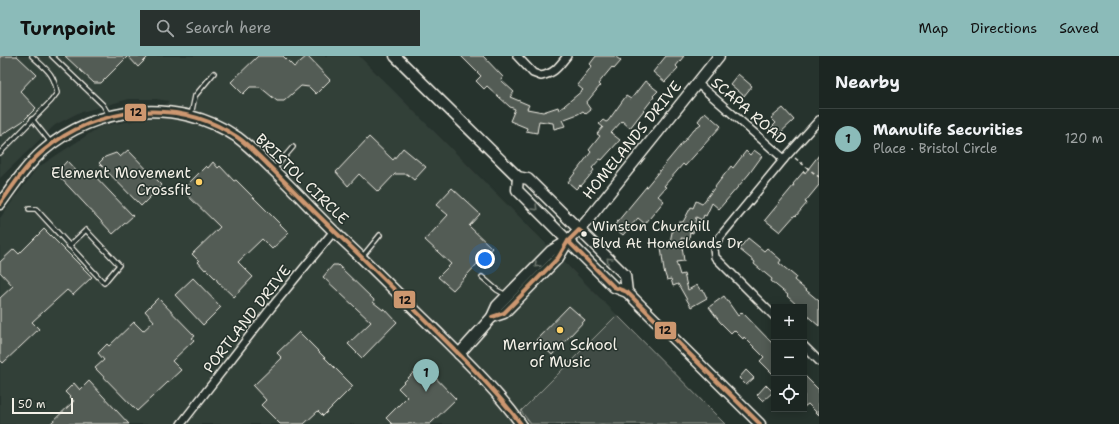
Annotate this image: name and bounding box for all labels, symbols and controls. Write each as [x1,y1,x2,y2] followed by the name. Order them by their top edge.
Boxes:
[140,10,420,46] search box
[20,16,116,41] text: Turnpoint
[154,17,176,39] icon: search
[186,18,271,38] text: Search here
[919,19,949,37] text: Map
[971,19,1037,37] text: Directions
[1059,19,1099,37] text: Saved
[835,71,900,93] text: Nearby
[707,73,791,149] street label: SCAPA ROAD
[578,77,686,203] street label: HOMELANDS DRIVE
[124,103,147,122] line badge: 12
[130,105,142,120] text: 12
[873,120,1023,140] text: Manulife Securities
[251,129,353,229] street label: BRISTOL CIRCLE
[845,130,851,147] text: 1
[1065,130,1103,147] text: 120 m
[873,140,997,157] text: Place · Bristol Circle
[51,163,191,200] place label: Element Movement Crossfit
[194,177,204,187] marker: Element Movement Crossfit
[530,203,538,211] one-way arrow
[592,217,743,252] place label: Winston Churchill Blvd At Homelands Dr
[579,229,589,239] marker: Winston Churchill Blvd At Homelands Dr
[475,249,495,269] your location
[606,257,614,265] one-way arrow
[534,260,542,267] one-way arrow
[199,261,295,377] street label: PORTLAND DRIVE
[393,290,416,309] line badge: 12
[399,293,411,308] text: 12
[771,304,807,412] map controls
[771,304,807,340] button: +
[654,321,677,340] line badge: 12
[659,323,671,338] text: 12
[555,325,565,335] marker: Merriam School of Music
[503,335,618,372] place label: Merriam School of Music
[771,340,807,376] button: −
[413,359,439,392] pin: 1
[771,376,807,412] button: locate
[12,396,73,415] scale bar
[18,397,46,412] text: 50 m

